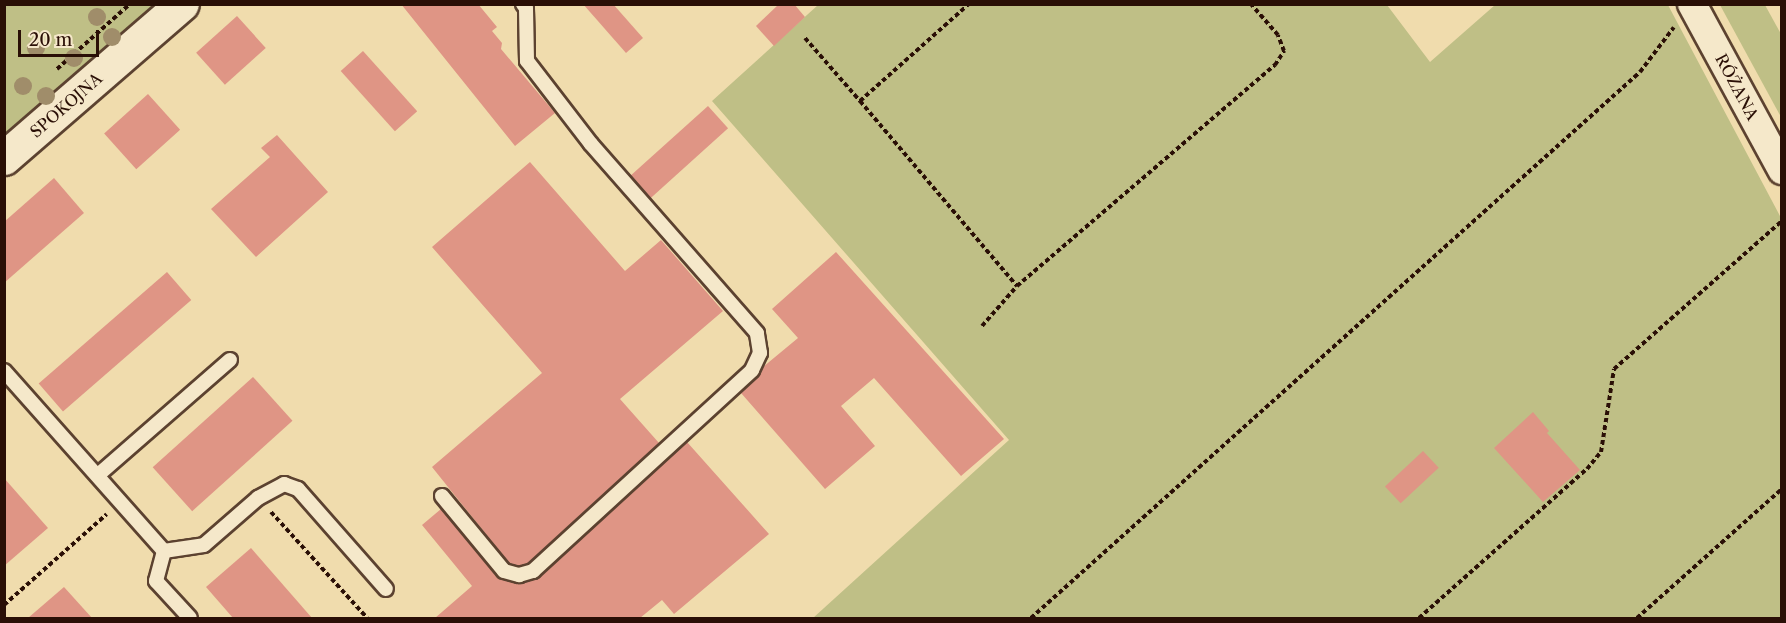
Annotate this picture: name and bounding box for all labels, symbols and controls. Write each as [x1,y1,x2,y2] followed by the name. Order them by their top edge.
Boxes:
[21,18,102,56] scale bar
[29,29,72,51] text: 20 m
[1712,51,1762,123] street label: RÓŻANA
[26,69,106,141] street label: SPOKOJNA

